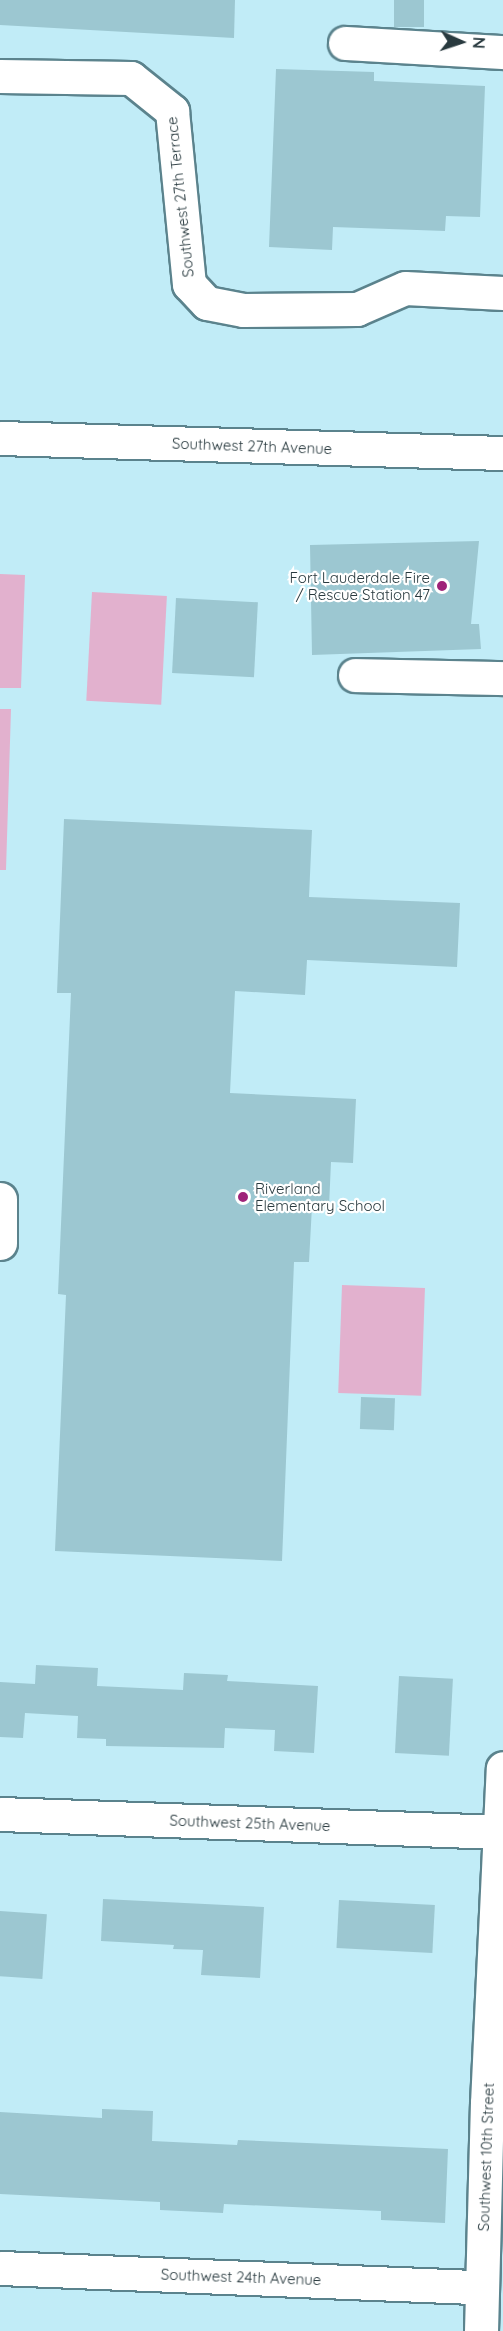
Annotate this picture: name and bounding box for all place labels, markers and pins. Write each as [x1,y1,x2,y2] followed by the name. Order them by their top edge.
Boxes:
[290,568,430,603] place label: Fort Lauderdale Fire / Rescue Station 47
[435,579,449,593] marker: Fort Lauderdale Fire / Rescue Station 47
[255,1179,385,1214] place label: Riverland Elementary School
[236,1190,250,1204] marker: Riverland Elementary School

